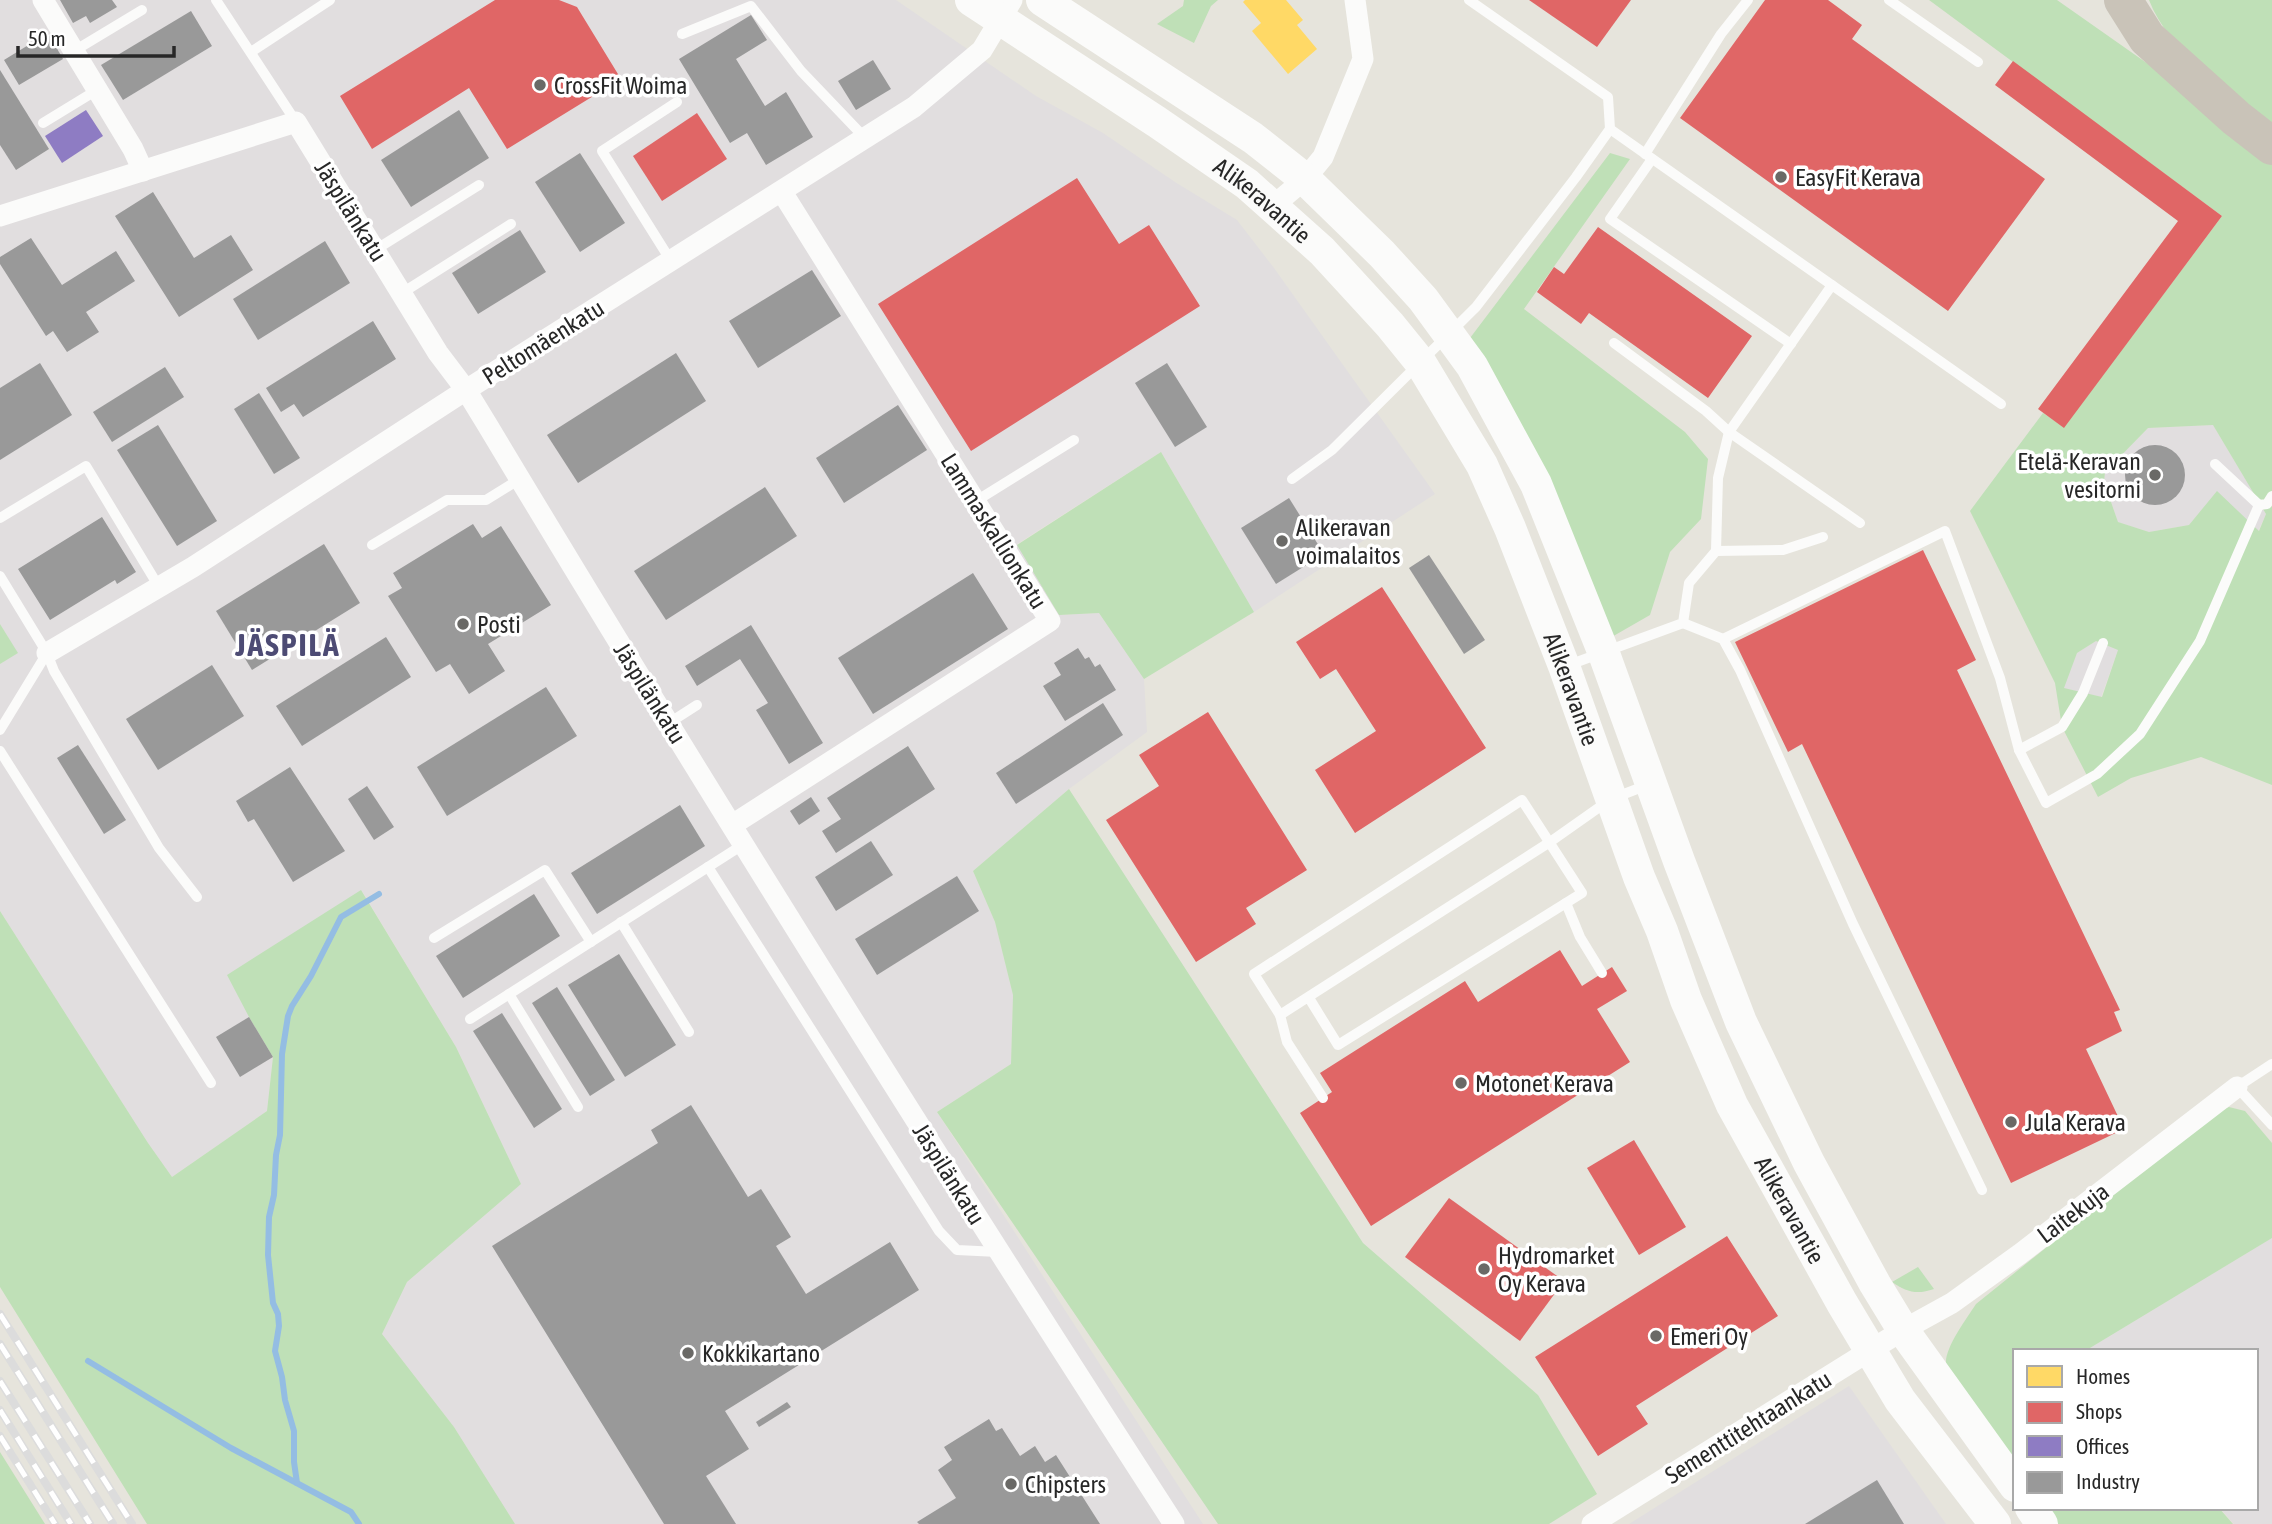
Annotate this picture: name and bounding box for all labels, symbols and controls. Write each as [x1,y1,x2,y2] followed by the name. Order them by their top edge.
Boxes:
[18,14,173,58] scale bar
[28,26,66,50] text: 50 m
[554,72,687,99] place label: CrossFit Woima
[532,77,548,93] marker: CrossFit Woima
[1209,152,1317,248] street label: Alikeravantie
[309,156,393,266] street label: Jäspilänkatu
[1795,164,1921,191] place label: EasyFit Kerava
[1773,169,1789,185] marker: EasyFit Kerava
[477,294,609,390] street label: Peltomäenkatu
[935,448,1053,614] street label: Lammaskallionkatu
[2017,448,2141,503] place label: Etelä-Keravan vesitorni
[2147,467,2163,483] marker: Etelä-Keravan vesitorni
[1296,514,1400,569] place label: Alikeravan voimalaitos
[1274,533,1290,549] marker: Alikeravan voimalaitos
[477,611,521,638] place label: Posti
[455,616,471,632] marker: Posti
[234,626,341,663] district label: JÄSPILÄ
[1539,629,1605,749] street label: Alikeravantie
[608,638,692,748] street label: Jäspilänkatu
[1475,1070,1614,1097] place label: Motonet Kerava
[1453,1075,1469,1091] marker: Motonet Kerava
[2025,1109,2126,1136] place label: Jula Kerava
[2003,1114,2019,1130] marker: Jula Kerava
[907,1119,991,1229] street label: Jäspilänkatu
[1750,1152,1831,1268] street label: Alikeravantie
[2032,1177,2114,1249] street label: Laitekuja
[1498,1242,1615,1297] place label: Hydromarket Oy Kerava
[1476,1261,1492,1277] marker: Hydromarket Oy Kerava
[1670,1323,1748,1350] place label: Emeri Oy
[1648,1328,1664,1344] marker: Emeri Oy
[702,1340,820,1367] place label: Kokkikartano
[680,1345,696,1361] marker: Kokkikartano
[2013,1349,2258,1510] legend
[2076,1364,2130,1388] text: Homes
[1660,1365,1836,1489] street label: Sementtitehtaankatu
[2076,1399,2122,1423] text: Shops
[2076,1434,2129,1458] text: Offices
[2076,1469,2140,1493] text: Industry
[1025,1471,1106,1498] place label: Chipsters
[1003,1476,1019,1492] marker: Chipsters

